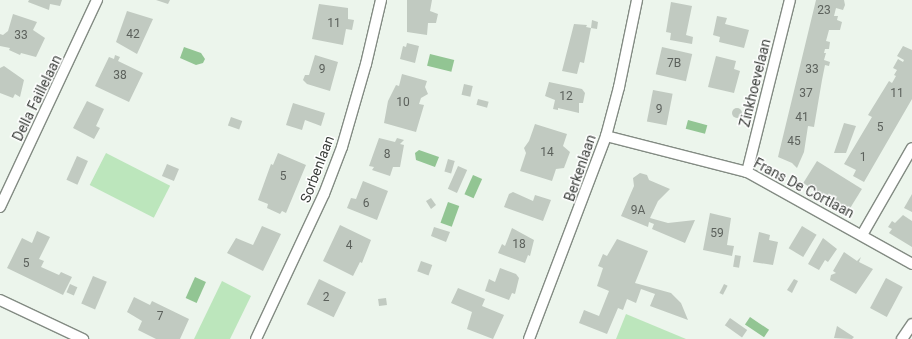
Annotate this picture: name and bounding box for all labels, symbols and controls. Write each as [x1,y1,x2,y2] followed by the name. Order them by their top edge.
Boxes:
[817,4,831,18] house number: 23
[327,17,341,31] house number: 11
[126,28,140,42] house number: 42
[14,29,28,43] house number: 33
[736,37,774,129] street label: Zinkhoevelaan
[9,52,65,144] street label: Della Faillelaan
[667,57,681,71] house number: 7B
[319,63,325,77] house number: 9
[805,63,819,77] house number: 33
[113,69,127,83] house number: 38
[799,87,813,101] house number: 37
[890,87,904,101] house number: 11
[559,90,573,104] house number: 12
[396,96,410,110] house number: 10
[656,103,662,117] house number: 9
[795,111,809,125] house number: 41
[877,121,883,135] house number: 5
[561,132,599,204] street label: Berkenlaan
[297,133,337,205] street label: Sorbenlaan
[787,135,801,149] house number: 45
[540,146,554,160] house number: 14
[384,148,390,162] house number: 8
[860,151,866,165] house number: 1
[751,154,857,222] street label: Frans De Cortlaan
[280,170,286,184] house number: 5
[363,197,369,211] house number: 6
[631,204,645,218] house number: 9A
[710,227,724,241] house number: 59
[512,238,526,252] house number: 18
[346,239,352,253] house number: 4
[23,257,29,271] house number: 5
[323,291,329,305] house number: 2
[157,310,163,324] house number: 7

